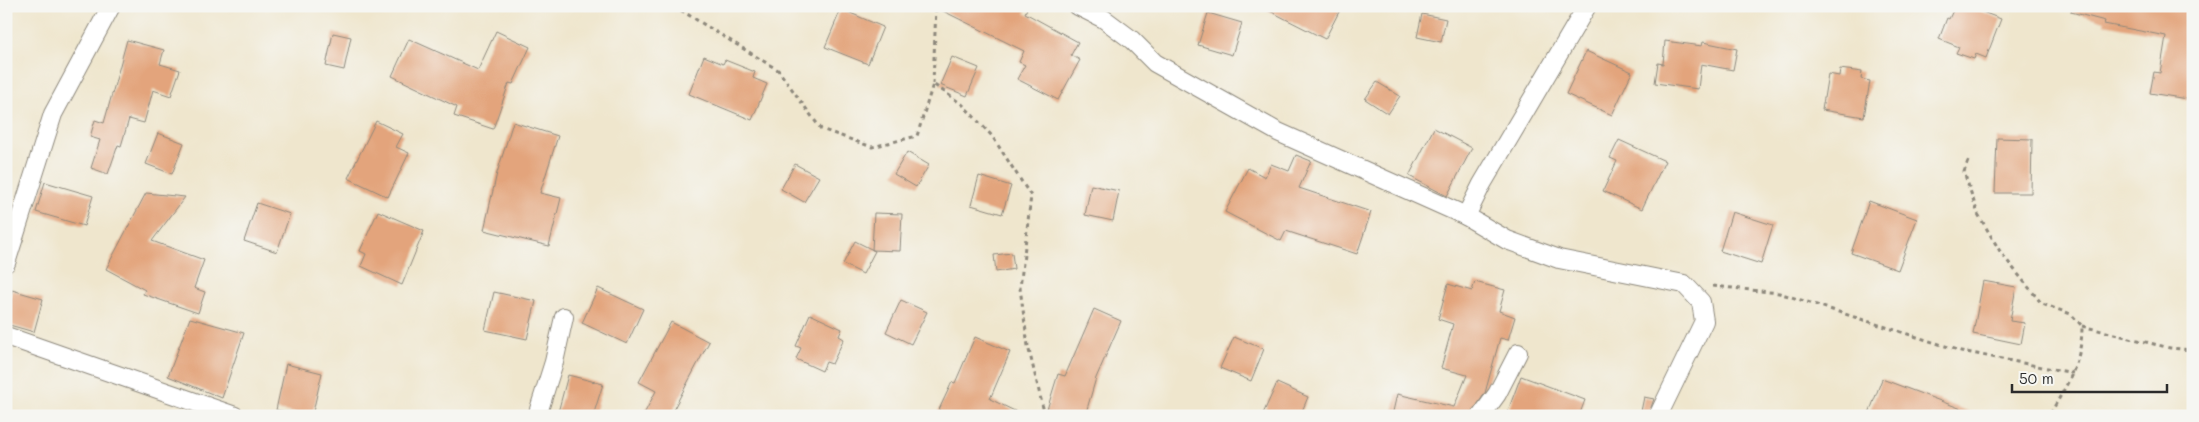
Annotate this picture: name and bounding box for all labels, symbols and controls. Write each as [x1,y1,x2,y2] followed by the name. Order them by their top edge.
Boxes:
[2012,362,2166,394] scale bar
[2019,368,2054,388] text: 50 m

